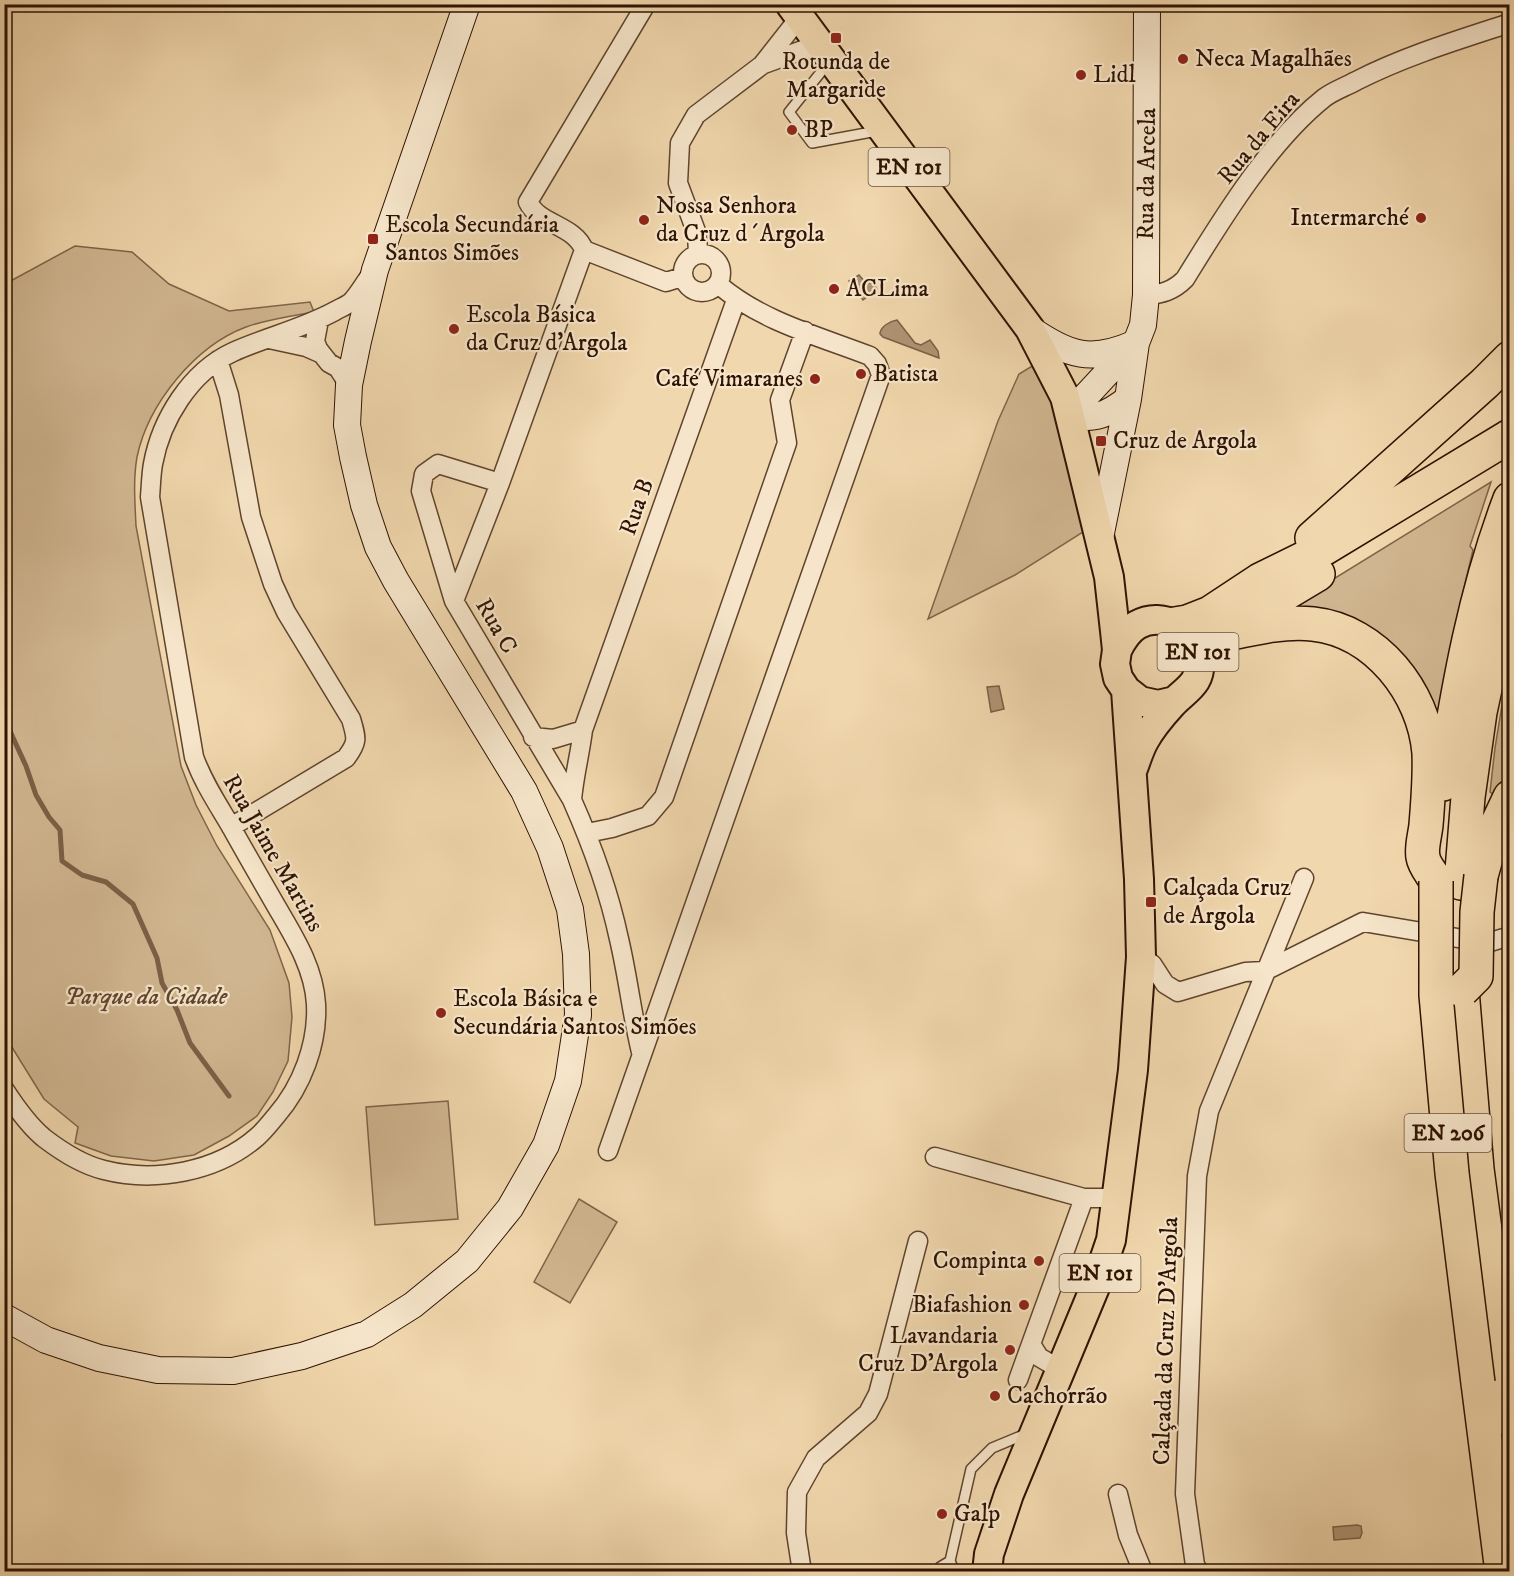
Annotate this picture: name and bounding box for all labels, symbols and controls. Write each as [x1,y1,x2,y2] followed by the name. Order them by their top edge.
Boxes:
[829,31,843,45] marker: Rotunda de Margaride
[1195,44,1352,74] place label: Neca Magalhães
[782,47,890,105] place label: Rotunda de Margaride
[1176,52,1190,66] marker: Neca Magalhães
[1093,60,1136,90] place label: Lidl
[1074,68,1088,82] marker: Lidl
[1211,85,1307,191] street label: Rua da Eira
[1131,107,1163,240] street label: Rua da Arcela
[804,115,833,145] place label: BP
[785,123,799,137] marker: BP
[868,148,950,186] road number: EN 101
[656,191,825,249] place label: Nossa Senhora da Cruz d´Argola
[1290,203,1409,233] place label: Intermarché
[385,210,560,268] place label: Escola Secundária Santos Simões
[1414,211,1428,225] marker: Intermarché
[637,213,651,227] marker: Nossa Senhora da Cruz d´Argola
[366,232,380,246] marker: Escola Secundária Santos Simões
[846,274,930,304] place label: ACLima
[827,282,841,296] marker: ACLima
[466,300,628,358] place label: Escola Básica da Cruz d'Argola
[447,322,461,336] marker: Escola Básica da Cruz d'Argola
[873,359,939,389] place label: Batista
[655,364,803,394] place label: Café Vimaranes
[854,367,868,381] marker: Batista
[808,372,822,386] marker: Café Vimaranes
[1113,426,1258,456] place label: Cruz de Argola
[1094,434,1108,448] marker: Cruz de Argola
[613,475,661,539] street label: Rua B
[468,593,524,659] street label: Rua C
[1158,633,1238,671] road number: EN 101
[216,769,330,937] street label: Rua Jaime Martins
[1163,873,1291,931] place label: Calçada Cruz de Argola
[1144,895,1158,909] marker: Calçada Cruz de Argola
[65,982,228,1012] park label: Parque da Cidade
[453,984,697,1042] place label: Escola Básica e Secundária Santos Simões
[434,1006,448,1020] marker: Escola Básica e Secundária Santos Simões
[1404,1114,1492,1152] road number: EN 206
[1147,1216,1185,1466] street label: Calçada da Cruz D'Argola
[933,1246,1028,1276] place label: Compinta
[1032,1254,1046,1268] marker: Compinta
[1060,1254,1140,1292] road number: EN 101
[912,1290,1012,1320] place label: Biafashion
[1017,1298,1031,1312] marker: Biafashion
[858,1321,999,1379] place label: Lavandaria Cruz D'Argola
[1003,1343,1017,1357] marker: Lavandaria Cruz D'Argola
[1007,1381,1107,1411] place label: Cachorrão
[988,1389,1002,1403] marker: Cachorrão
[954,1499,1000,1529] place label: Galp
[935,1507,949,1521] marker: Galp

